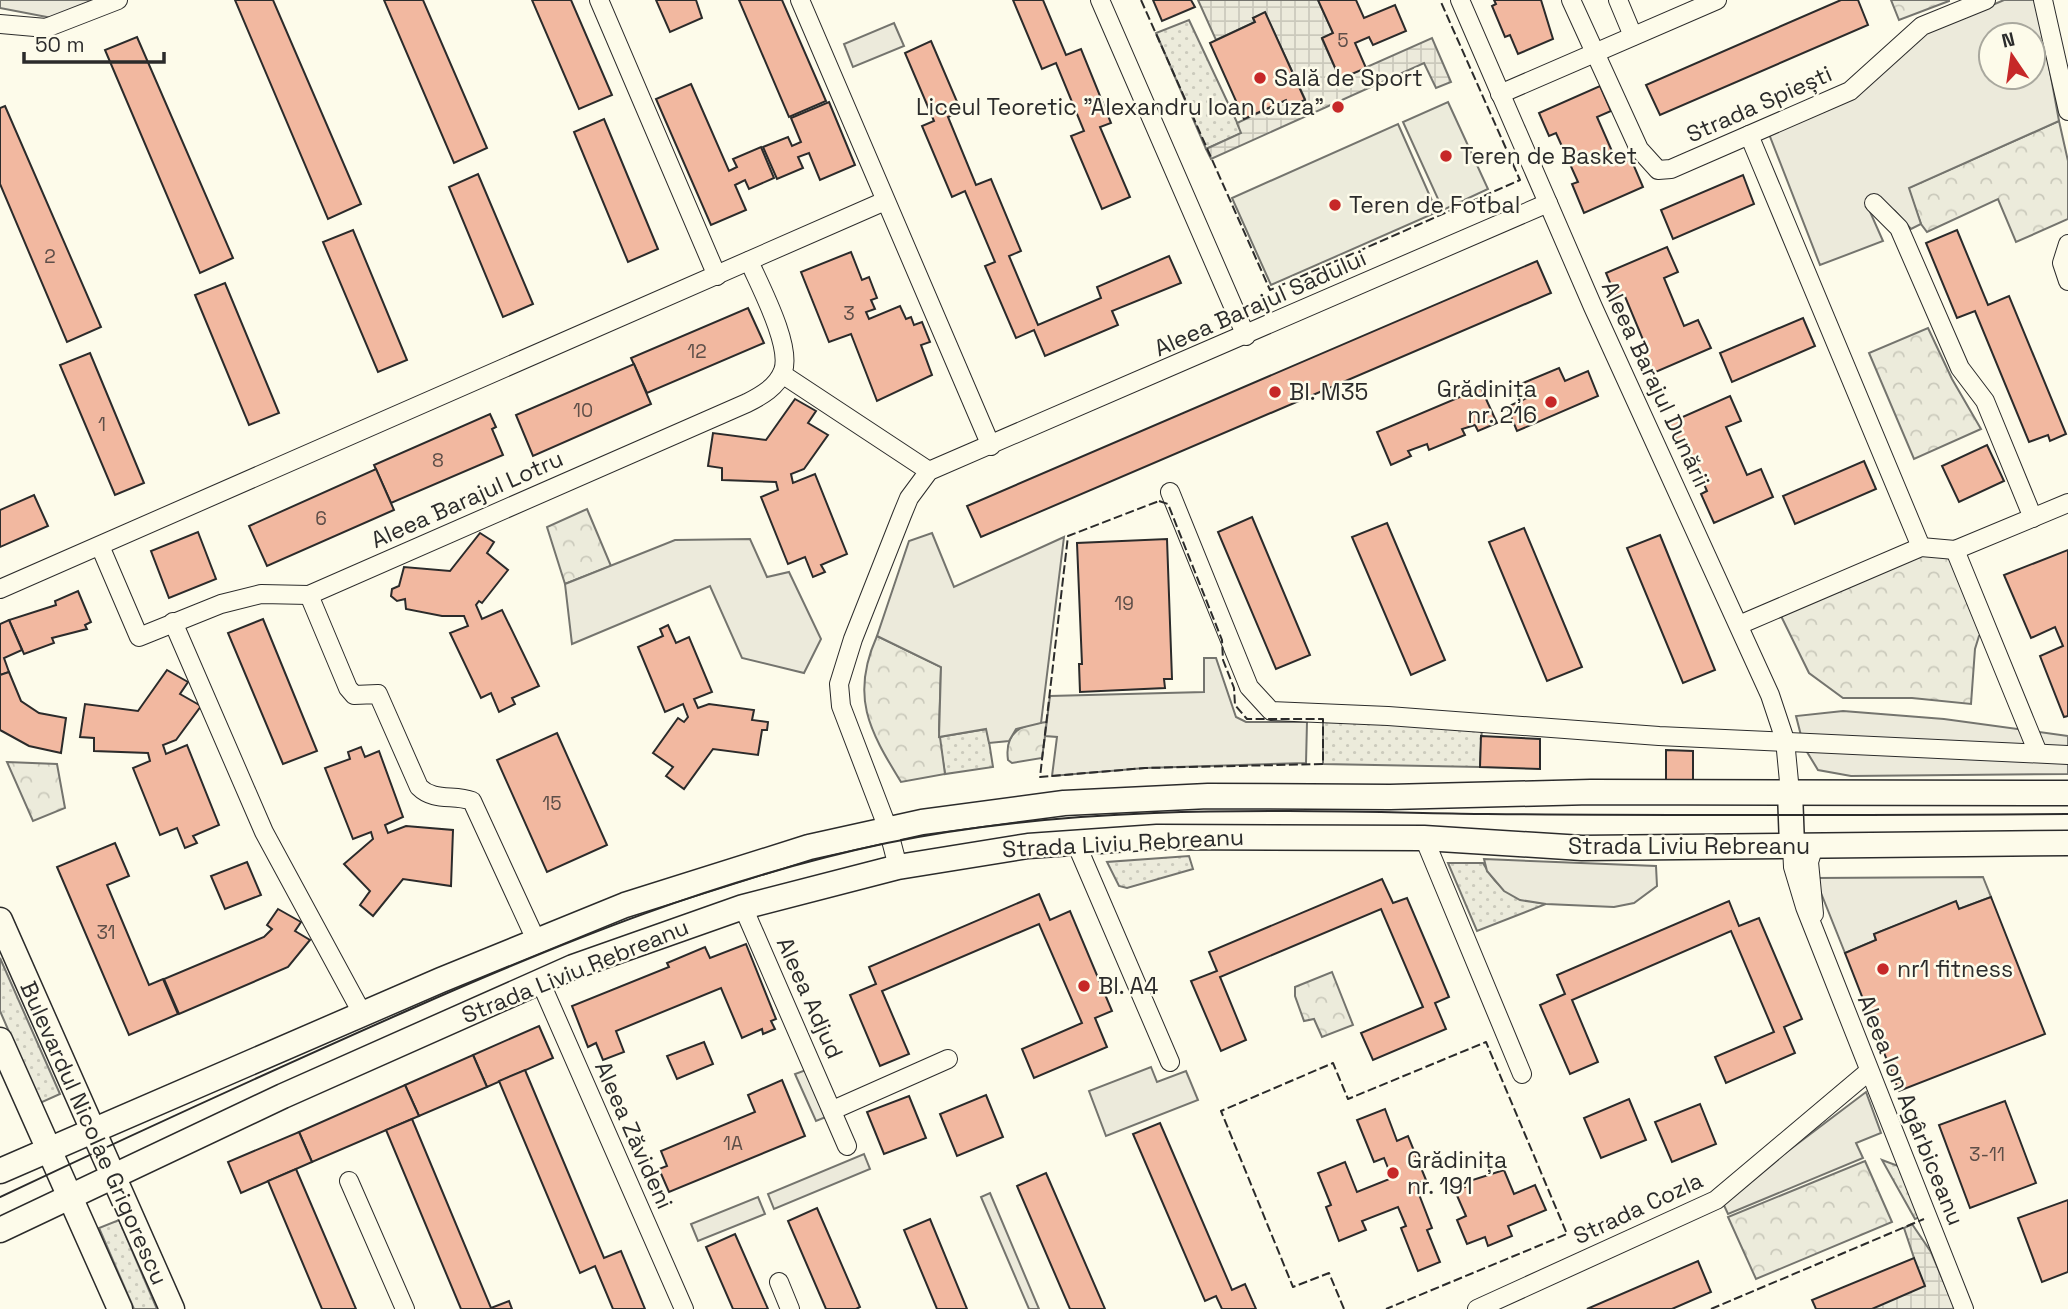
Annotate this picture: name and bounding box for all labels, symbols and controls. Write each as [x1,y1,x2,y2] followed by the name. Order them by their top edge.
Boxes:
[24,21,164,65] scale bar
[1977,21,2047,91] north arrow
[1999,26,2017,54] text: N
[1337,28,1349,53] house number: 5
[35,31,85,58] text: 50 m
[1682,59,1836,149] street label: Strada Spiești
[1274,63,1423,93] place label: Sală de Sport
[1252,70,1268,86] marker: Sală de Sport
[916,92,1324,122] place label: Liceul Teoretic "Alexandru Ioan Cuza"
[1330,99,1346,115] marker: Liceul Teoretic "Alexandru Ioan Cuza"
[1460,141,1637,171] place label: Teren de Basket
[1438,148,1454,164] marker: Teren de Basket
[1349,190,1520,220] place label: Teren de Fotbal
[1327,197,1343,213] marker: Teren de Fotbal
[1149,243,1371,363] street label: Aleea Barajul Sadului
[44,244,56,269] house number: 2
[1595,276,1717,492] street label: Aleea Barajul Dunării
[843,301,855,326] house number: 3
[687,339,707,364] house number: 12
[1437,374,1537,430] place label: Grădinița nr. 216
[1289,377,1368,407] place label: Bl. M35
[1267,384,1283,400] marker: Bl. M35
[1543,394,1559,410] marker: Grădinița nr. 216
[573,398,593,423] house number: 10
[98,412,106,437] house number: 1
[366,443,568,555] street label: Aleea Barajul Lotru
[432,448,444,473] house number: 8
[315,506,327,531] house number: 6
[1114,591,1134,616] house number: 19
[542,791,562,816] house number: 15
[1001,822,1245,864] street label: Strada Liviu Rebreanu
[1568,831,1810,861] street label: Strada Liviu Rebreanu
[457,912,693,1030] street label: Strada Liviu Rebreanu
[96,920,116,945] house number: 31
[770,932,850,1064] street label: Aleea Adjud
[1897,954,2013,984] place label: nr1 fitness
[1875,961,1891,977] marker: nr1 fitness
[1098,971,1158,1001] place label: Bl. A4
[13,976,175,1290] street label: Bulevardul Nicolae Grigorescu
[1076,978,1092,994] marker: Bl. A4
[1851,990,1971,1230] street label: Aleea Ion Agârbiceanu
[588,1056,680,1214] street label: Aleea Zăvideni
[723,1131,743,1156] house number: 1A
[1969,1142,2005,1167] house number: 3-11
[1407,1145,1507,1201] place label: Grădinița nr. 191
[1385,1165,1401,1181] marker: Grădinița nr. 191
[1569,1165,1707,1251] street label: Strada Cozla

